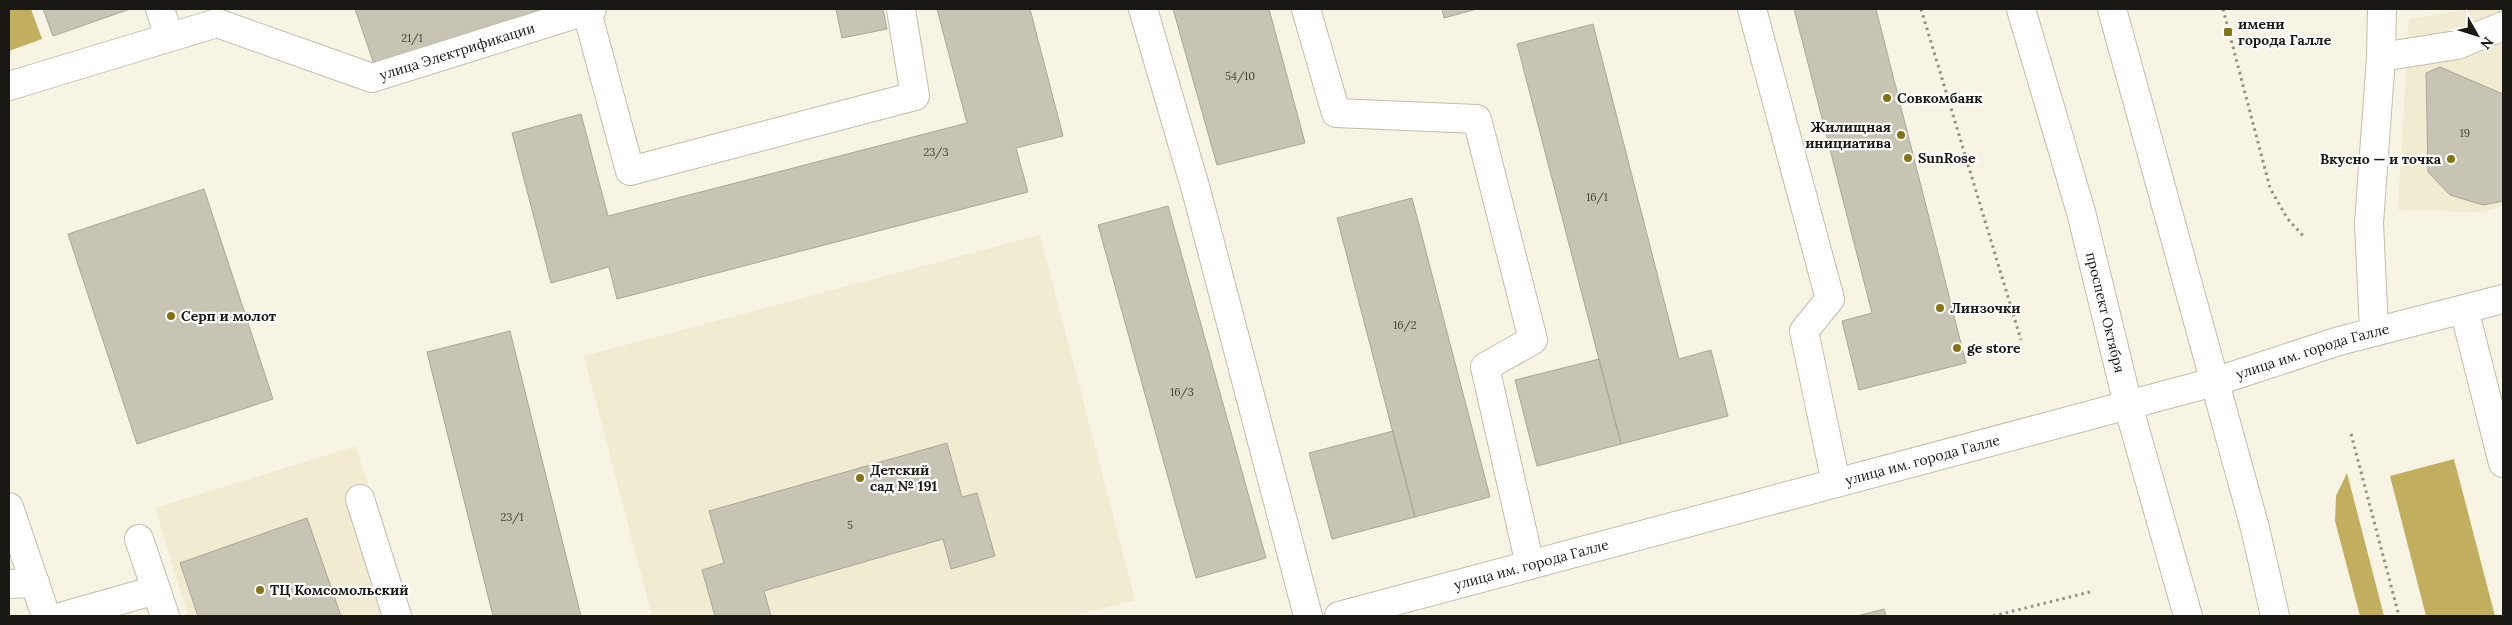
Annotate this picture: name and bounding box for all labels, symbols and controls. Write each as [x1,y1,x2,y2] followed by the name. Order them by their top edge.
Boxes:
[2452,10,2502,60] north arrow
[2238,15,2332,49] place label: имени города Галле
[377,18,537,84] street label: улица Электрификации
[2222,26,2234,38] marker: имени города Галле
[401,31,423,46] house number: 21/1
[2477,33,2498,53] text: N
[1225,69,1255,84] house number: 54/10
[1897,89,1983,107] place label: Совкомбанк
[1881,92,1893,104] marker: Совкомбанк
[1805,118,1892,152] place label: Жилищная инициатива
[2460,126,2470,140] house number: 19
[1895,129,1907,141] marker: Жилищная инициатива
[923,145,949,160] house number: 23/3
[1918,149,1976,167] place label: SunRose
[2320,150,2442,168] place label: Вкусно — и точка
[1902,152,1914,164] marker: SunRose
[2445,153,2457,165] marker: Вкусно — и точка
[1586,190,1608,205] house number: 16/1
[2082,250,2129,375] street label: проспект Октября
[1950,299,2021,317] place label: Линзочки
[1934,302,1946,314] marker: Линзочки
[181,307,277,325] place label: Серп и молот
[165,310,177,322] marker: Серп и молот
[1393,318,1417,333] house number: 16/2
[2234,319,2391,383] street label: улица им. города Галле
[1967,339,2021,357] place label: ge store
[1951,342,1963,354] marker: ge store
[1170,385,1194,400] house number: 16/3
[1843,431,2002,489] street label: улица им. города Галле
[870,461,938,495] place label: Детский сад № 191
[854,472,866,484] marker: Детский сад № 191
[500,510,524,525] house number: 23/1
[847,518,853,532] house number: 5
[1452,535,1611,594] street label: улица им. города Галле
[270,581,409,599] place label: ТЦ Комсомольский
[254,584,266,596] marker: ТЦ Комсомольский

